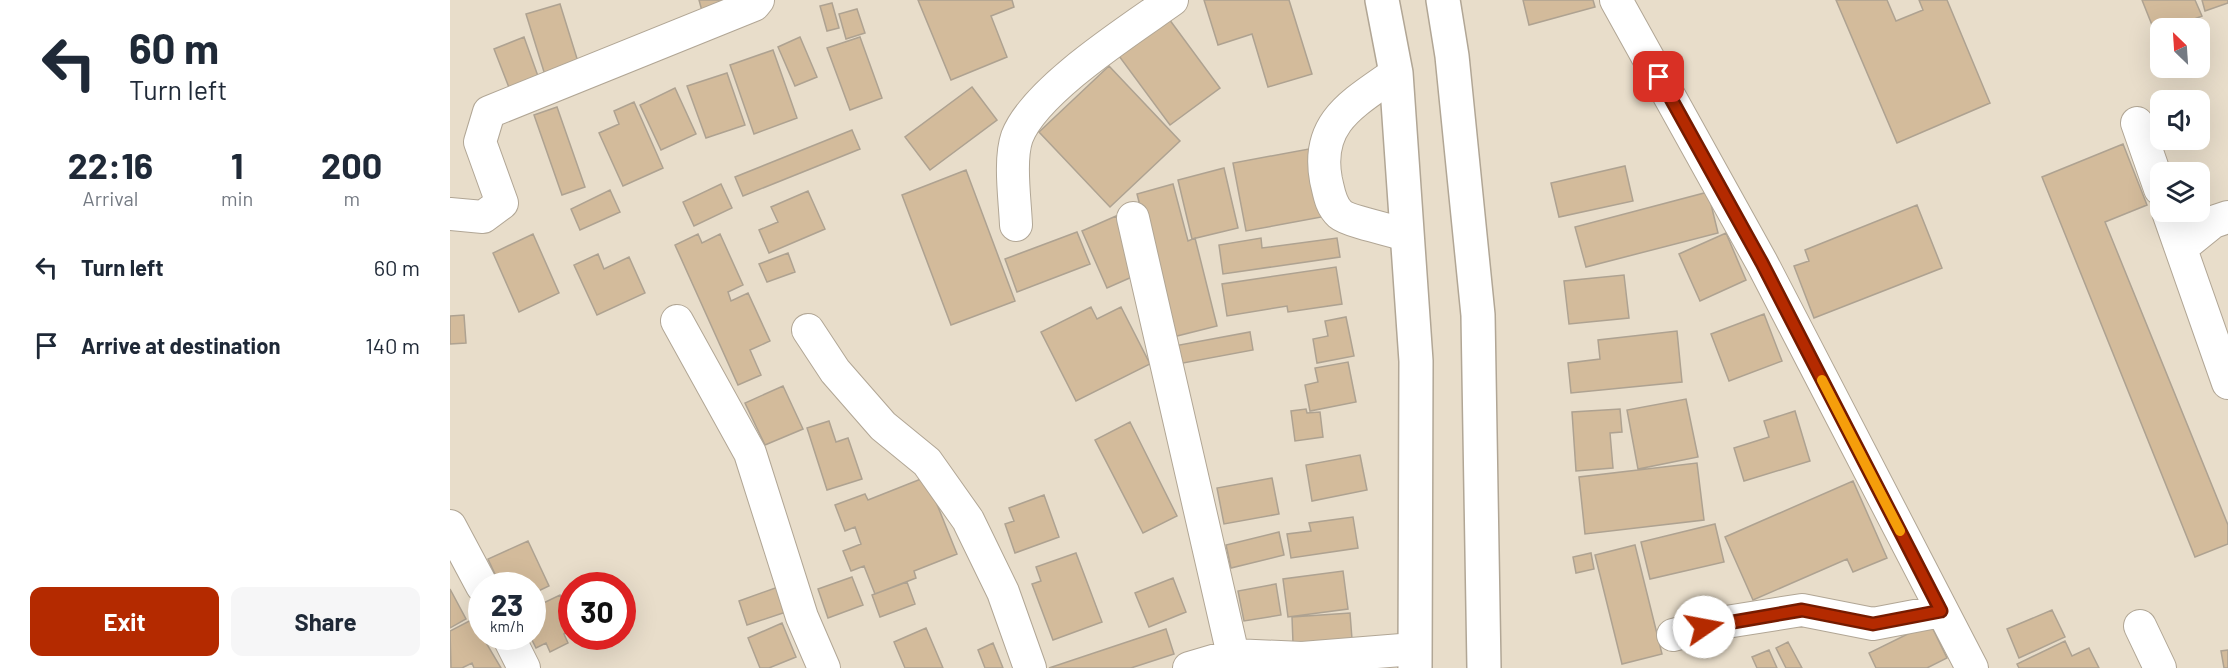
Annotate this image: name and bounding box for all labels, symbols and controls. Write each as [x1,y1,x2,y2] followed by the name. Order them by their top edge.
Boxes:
[2150,18,2210,78] north arrow
[2150,18,2210,222] map controls
[129,22,219,72] text: 60 m
[30,24,108,102] icon: left
[1633,51,1684,102] pin
[1642,60,1675,93] icon: arrive
[129,73,227,105] text: Turn left
[2150,90,2210,150] button: sound
[68,143,153,186] text: 22:16
[231,143,244,186] text: 1
[321,143,382,186] text: 200
[2150,162,2210,222] button: layers
[83,186,138,210] text: Arrival
[221,186,253,210] text: min
[343,186,360,210] text: m
[30,251,63,284] icon: left
[81,254,164,280] text: Turn left
[374,254,420,280] text: 60 m
[30,329,63,362] icon: arrive
[81,332,280,358] text: Arrive at destination
[365,332,420,358] text: 140 m
[558,572,636,650] speed limit sign: 30
[491,586,523,622] text: 23
[30,587,219,656] button: Exit
[231,587,420,656] button: Share
[1672,595,1736,659] position arrow
[490,617,524,635] text: km/h

